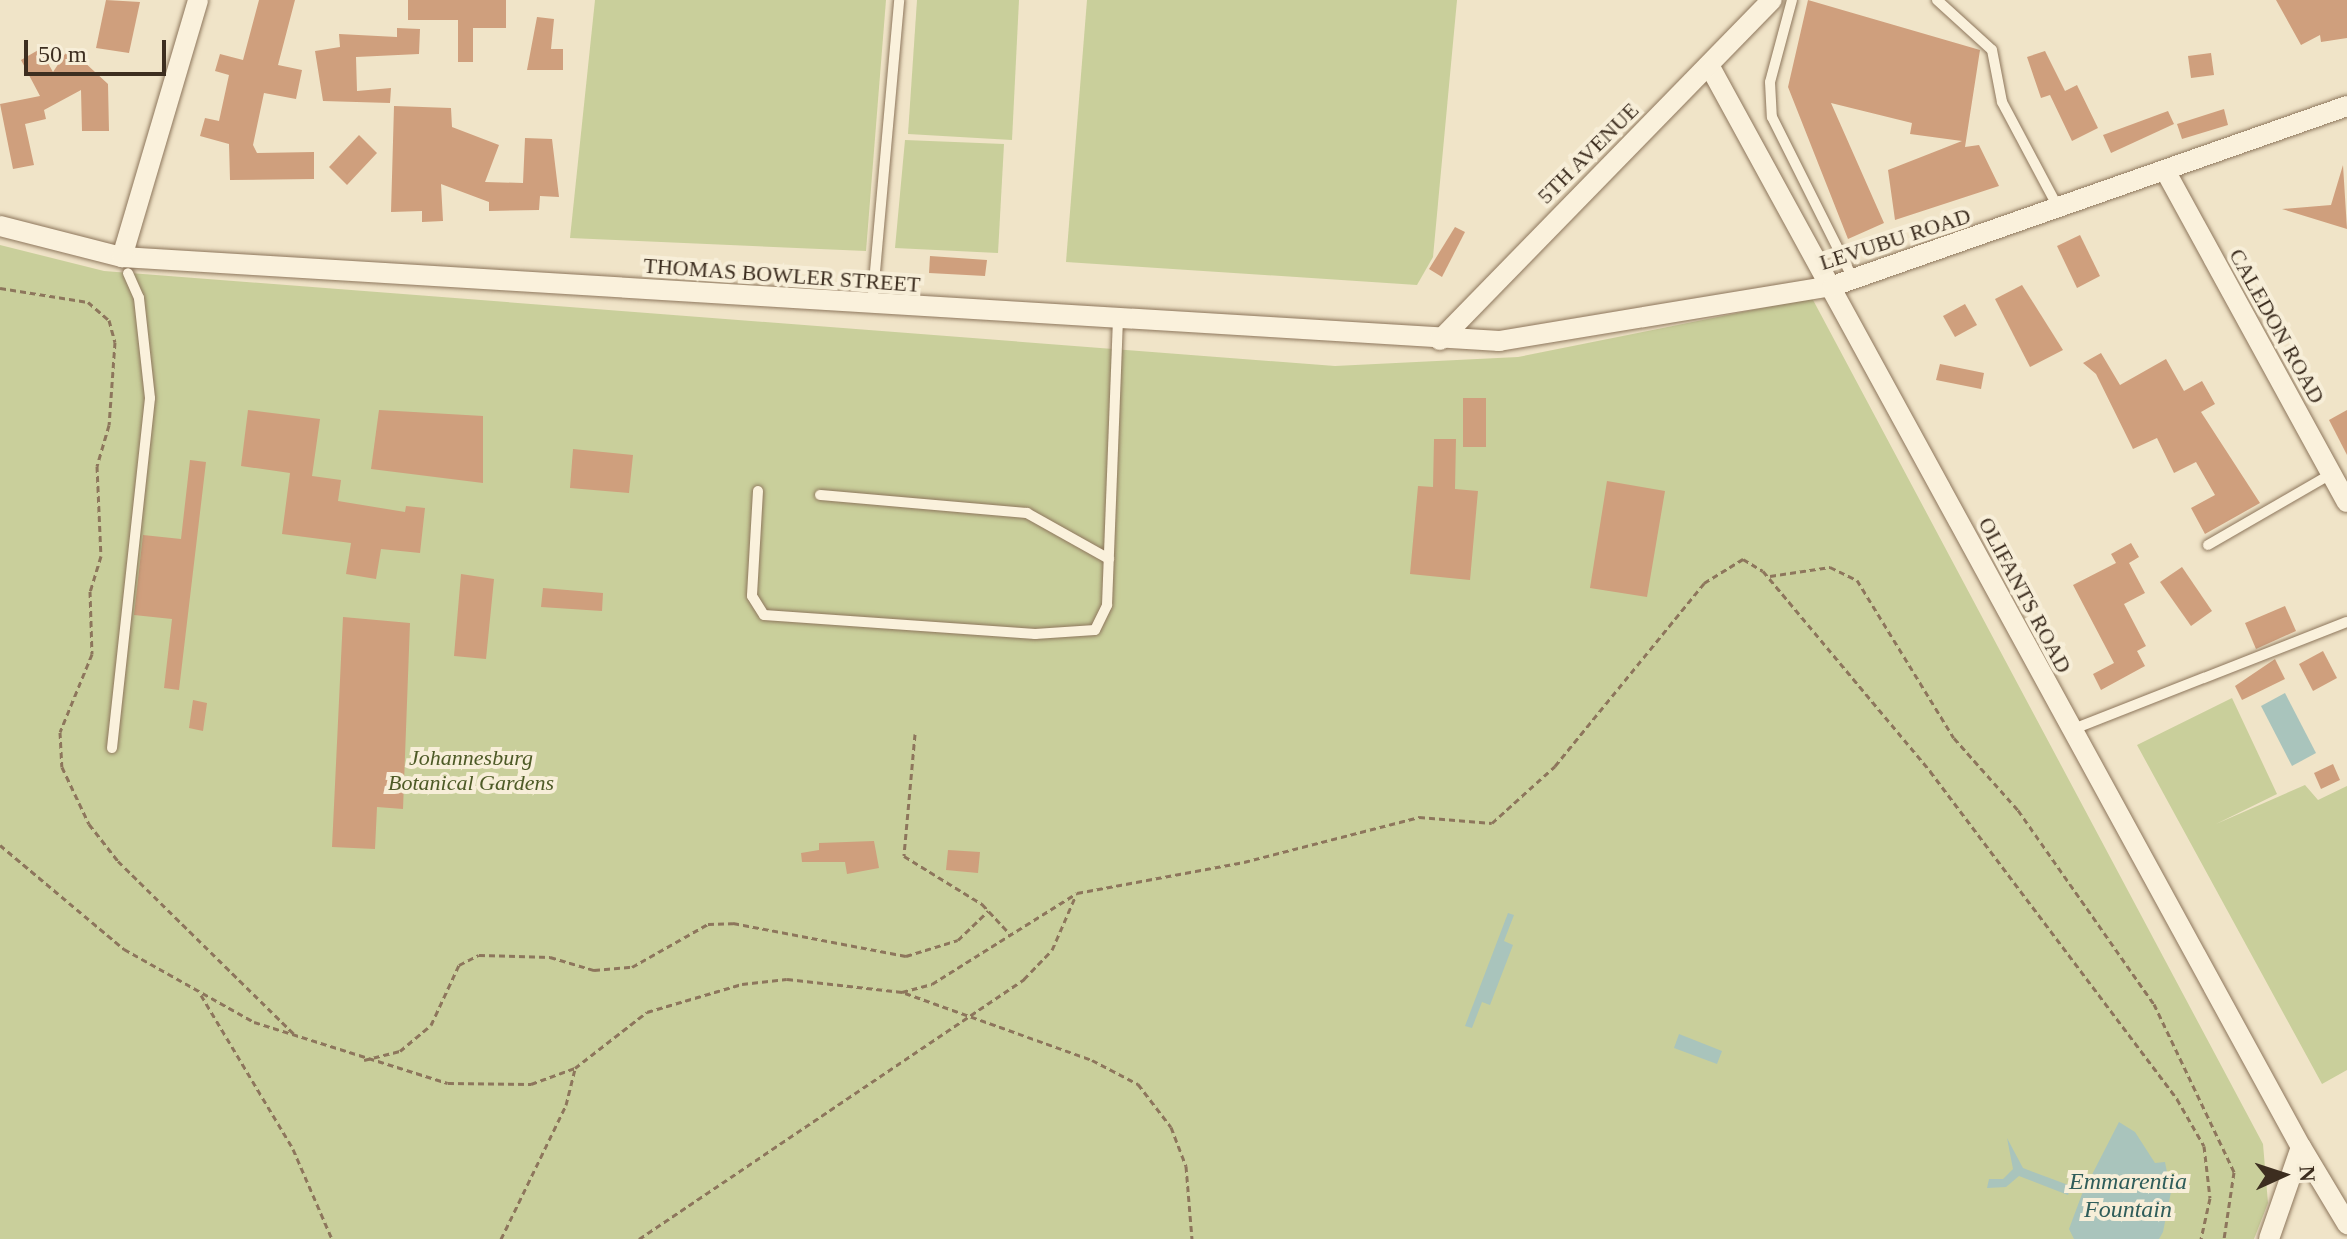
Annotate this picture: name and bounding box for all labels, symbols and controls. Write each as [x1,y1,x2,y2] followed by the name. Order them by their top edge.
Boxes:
[28,24,170,74] scale bar
[38,41,87,67] text: 50 m
[1531,96,1645,210] street label: 5TH AVENUE
[1816,202,1974,276] street label: LEVUBU ROAD
[2224,244,2330,408] street label: CALEDON ROAD
[643,252,921,298] street label: THOMAS BOWLER STREET
[1973,513,2077,677] street label: OLIFANTS ROAD
[388,744,554,796] park label: Johannesburg Botanical Gardens
[2243,1135,2323,1215] north arrow
[2295,1165,2320,1182] text: N
[2069,1168,2187,1224] water label: Emmarentia Fountain

